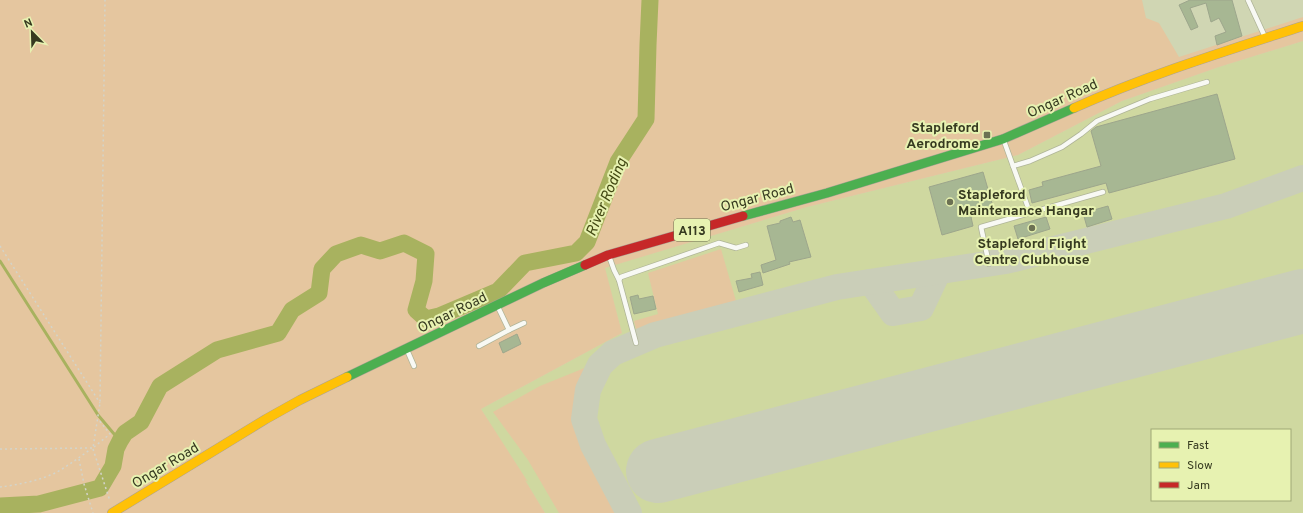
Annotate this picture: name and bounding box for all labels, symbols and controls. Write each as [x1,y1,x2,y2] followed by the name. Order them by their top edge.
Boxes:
[12,12,52,52] north arrow
[22,16,35,32] text: N
[1025,76,1100,122] street label: Ongar Road
[906,120,979,153] place label: Stapleford Aerodrome
[982,130,992,140] marker: Stapleford Aerodrome
[582,155,633,239] water label: River Roding
[719,181,796,216] street label: Ongar Road
[958,187,1094,220] place label: Stapleford Maintenance Hangar
[945,197,955,207] marker: Stapleford Maintenance Hangar
[674,219,710,241] road number: A113
[1027,223,1037,233] marker: Stapleford Flight Centre Clubhouse
[974,236,1090,269] place label: Stapleford Flight Centre Clubhouse
[415,289,490,337] street label: Ongar Road
[1151,429,1291,501] legend
[1187,438,1209,454] text: Fast
[129,440,202,493] street label: Ongar Road
[1187,458,1213,474] text: Slow
[1187,478,1210,494] text: Jam

